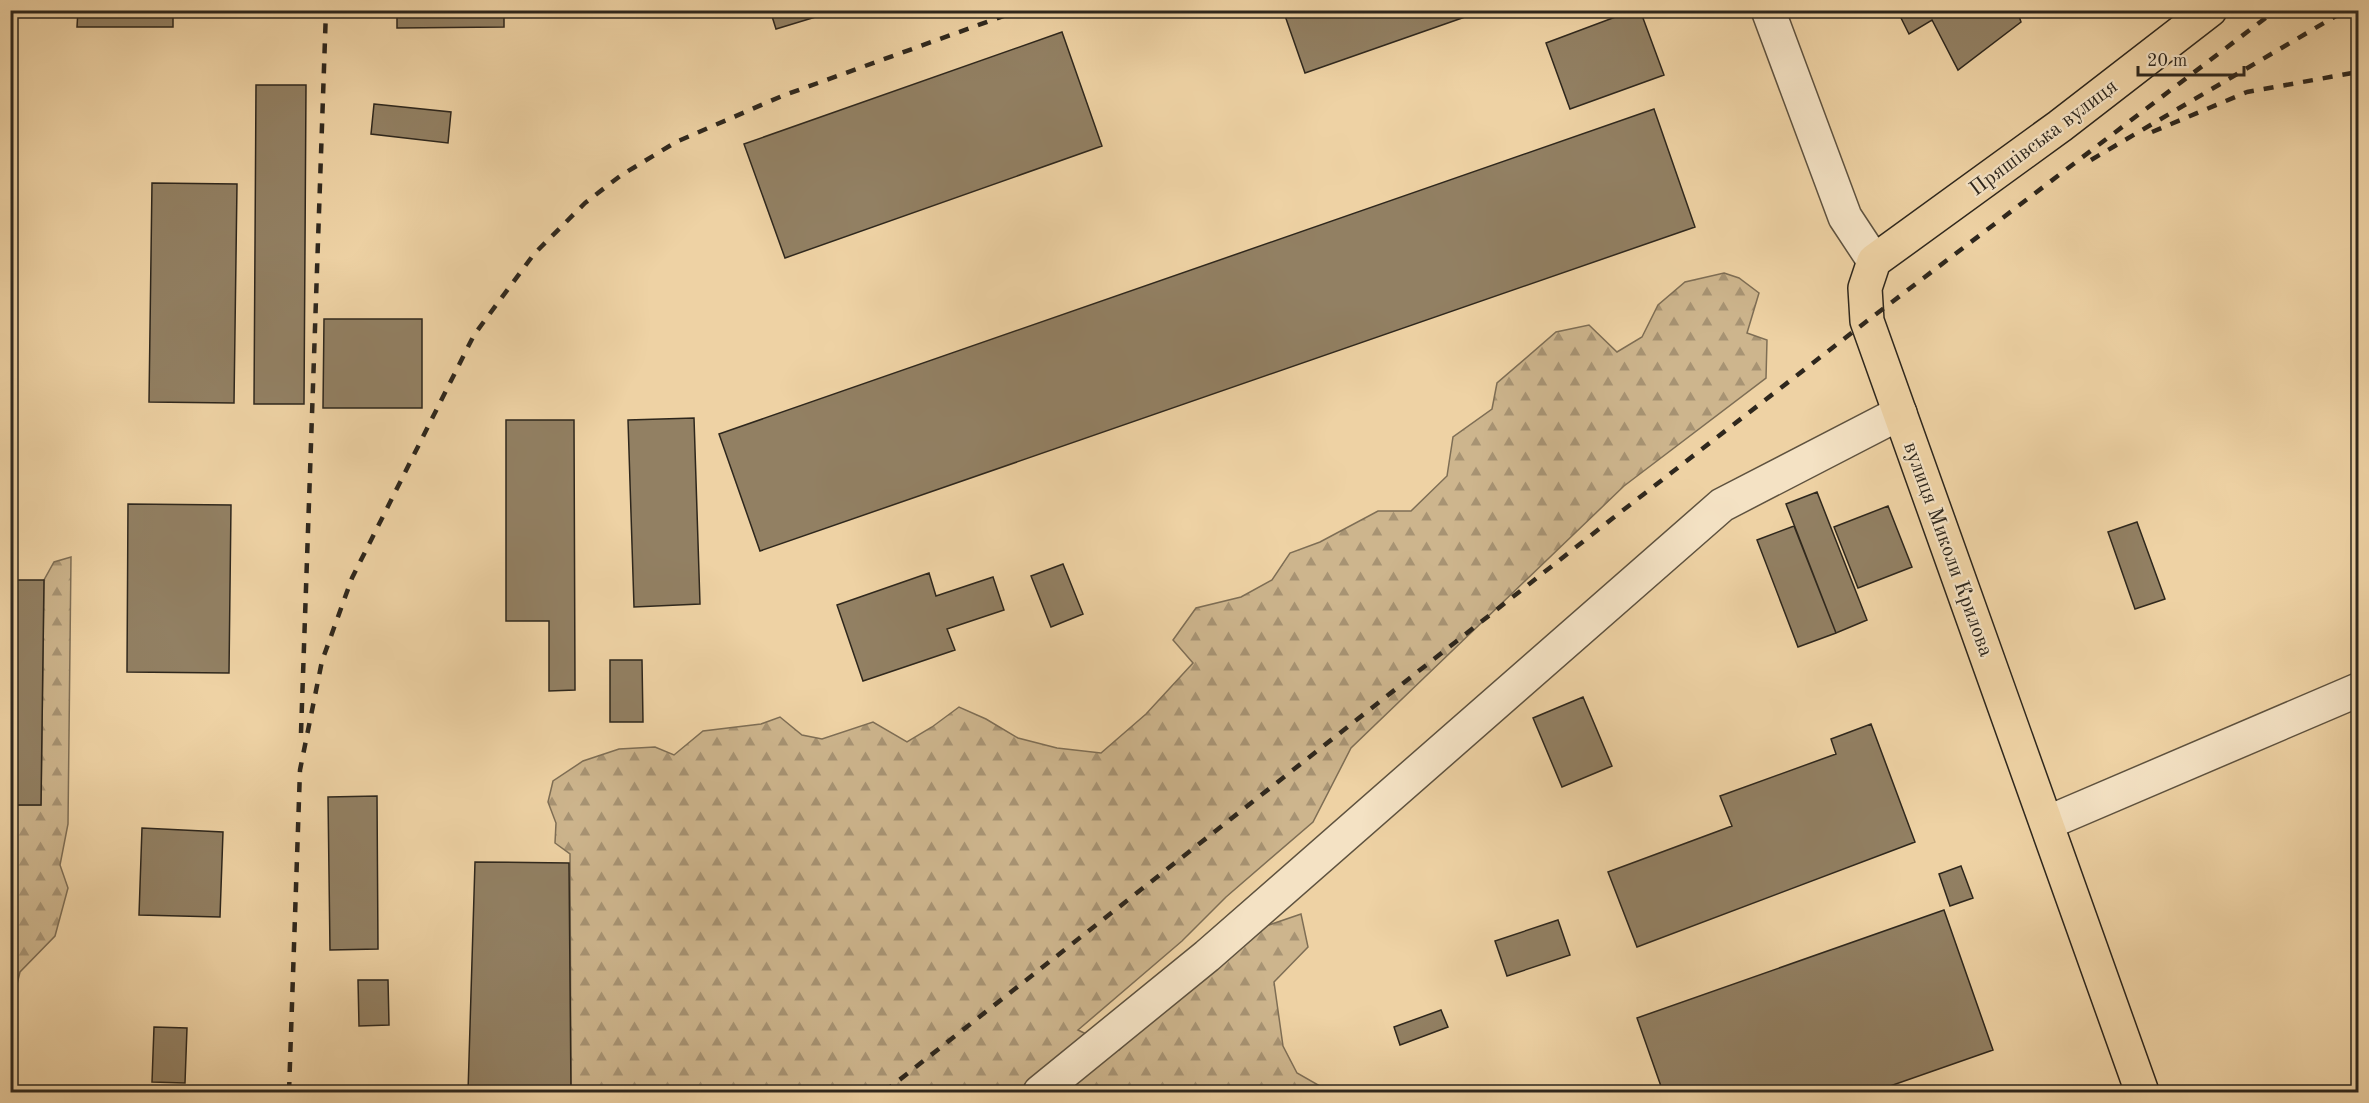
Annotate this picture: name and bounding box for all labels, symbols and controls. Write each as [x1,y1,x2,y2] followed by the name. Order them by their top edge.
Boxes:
[2138,39,2244,77] scale bar
[2147,52,2187,70] text: 20 m
[1966,76,2122,200] street label: Пряшівська вулиця
[1899,439,1996,660] street label: вулиця Миколи Крилова

